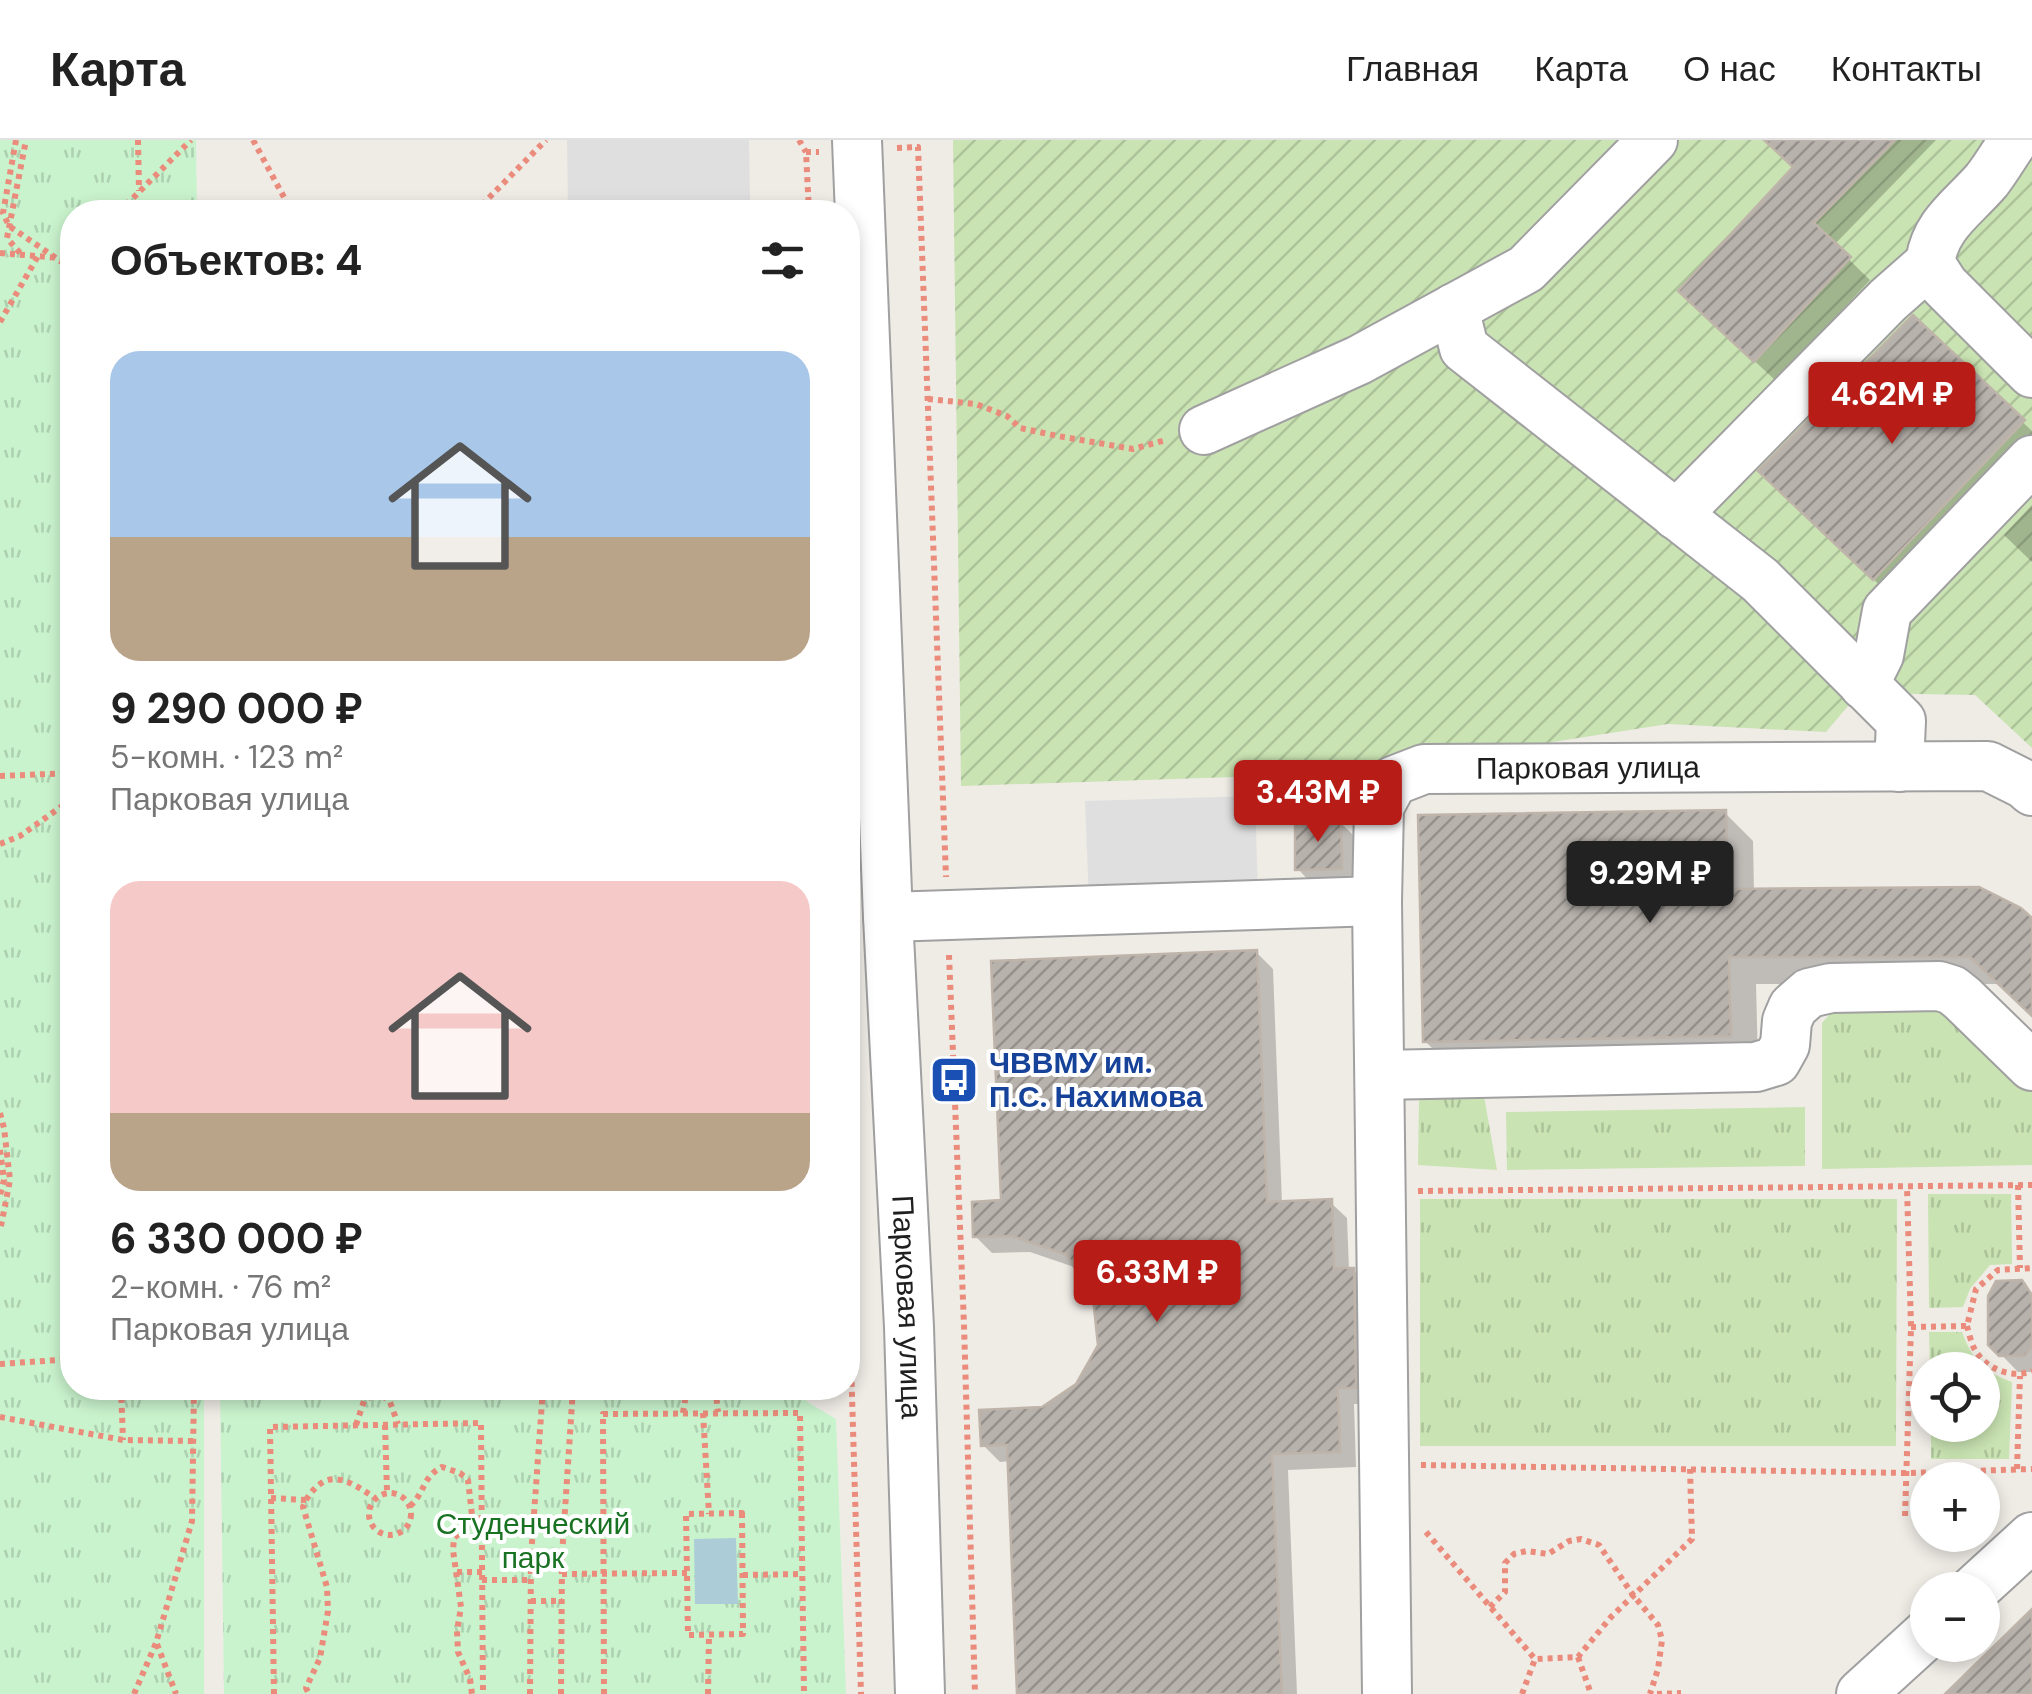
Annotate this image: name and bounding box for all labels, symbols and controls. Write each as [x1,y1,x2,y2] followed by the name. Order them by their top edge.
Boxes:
[50,38,185,101] text: Карта
[1346,46,1479,92] text: Главная
[1534,46,1628,92] text: Карта
[1683,46,1776,92] text: О нас
[1831,46,1982,92] text: Контакты
[110,233,362,288] text: Объектов: 4
[755,233,810,288] icon: filters
[1800,362,1984,447] pin: 4.62M ₽
[1830,373,1954,415] text: 4.62M ₽
[370,416,550,596] icon: home
[110,681,363,736] text: 9 290 000 ₽
[110,736,343,778] text: 5-комн. · 123 m²
[1476,748,1700,788] street label: Парковая улица
[1226,760,1410,845] pin: 3.43M ₽
[1256,771,1380,813] text: 3.43M ₽
[110,778,349,820] text: Парковая улица
[1558,841,1742,926] pin: 9.29M ₽
[1589,852,1711,894] text: 9.29M ₽
[370,946,550,1126] icon: home
[989,1043,1203,1116] place label: ЧВВМУ им. П.С. Нахимова
[928,1054,980,1106] bus stop icon: ЧВВМУ им. П.С. Нахимова
[883,1194,932,1420] street label: Парковая улица
[110,1211,363,1266] text: 6 330 000 ₽
[1065,1240,1249,1325] pin: 6.33M ₽
[1096,1251,1218,1293] text: 6.33M ₽
[110,1266,331,1308] text: 2-комн. · 76 m²
[110,1308,349,1350] text: Парковая улица
[1910,1352,2000,1662] map controls
[1910,1352,2000,1442] button: locate
[1910,1462,2000,1552] button: +
[436,1504,630,1577] park label: Студенческий парк
[1910,1572,2000,1662] button: −

